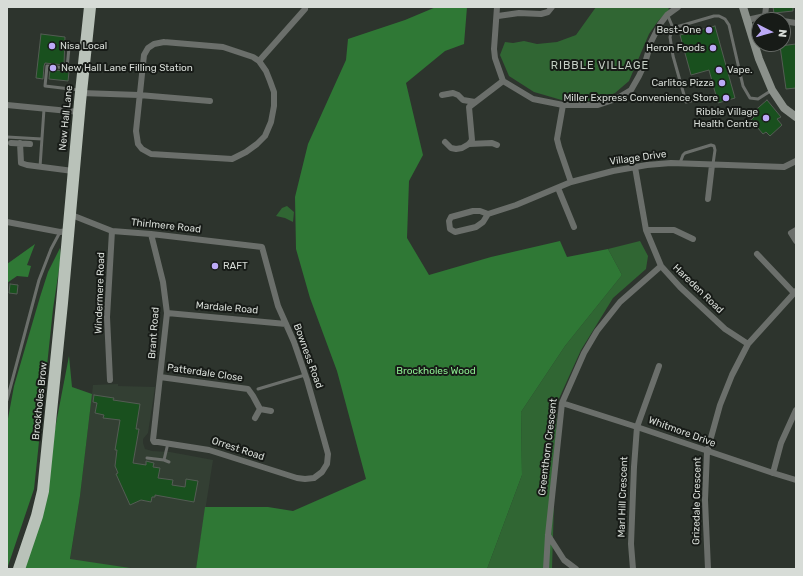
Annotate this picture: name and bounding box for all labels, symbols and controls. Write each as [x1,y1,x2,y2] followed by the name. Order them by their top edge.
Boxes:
[751,12,791,52] north arrow
[657,24,701,36] place label: Best-One
[704,25,714,35] marker: Best-One
[776,29,789,38] text: N
[60,40,107,52] place label: Nisa Local
[47,41,57,51] marker: Nisa Local
[646,42,705,54] place label: Heron Foods
[708,43,718,53] marker: Heron Foods
[551,59,649,73] district label: RIBBLE VILLAGE
[61,62,193,74] place label: New Hall Lane Filling Station
[48,63,58,73] marker: New Hall Lane Filling Station
[727,64,753,76] place label: Vape.
[714,65,724,75] marker: Vape.
[651,77,714,89] place label: Carlitos Pizza
[717,78,727,88] marker: Carlitos Pizza
[57,85,75,151] street label: New Hall Lane
[563,92,718,104] place label: Miller Express Convenience Store
[721,93,731,103] marker: Miller Express Convenience Store
[693,106,758,130] place label: Ribble Village Health Centre
[761,113,771,123] marker: Ribble Village Health Centre
[609,148,667,168] street label: Village Drive
[130,216,202,236] street label: Thirlmere Road
[93,252,107,334] street label: Windermere Road
[223,260,248,272] place label: RAFT
[210,261,220,271] marker: RAFT
[670,262,726,316] street label: Hareden Road
[195,299,259,317] street label: Mardale Road
[146,307,162,359] street label: Brant Road
[291,322,325,390] street label: Bowness Road
[30,361,50,441] street label: Brockholes Brow
[166,362,244,384] street label: Patterdale Close
[396,365,476,377] park label: Brockholes Wood
[536,398,560,496] street label: Greenthorn Crescent
[647,414,717,450] street label: Whitmore Drive
[210,435,266,463] street label: Orrest Road
[616,456,630,538] street label: Marl Hill Crescent
[690,457,704,545] street label: Grizedale Crescent

